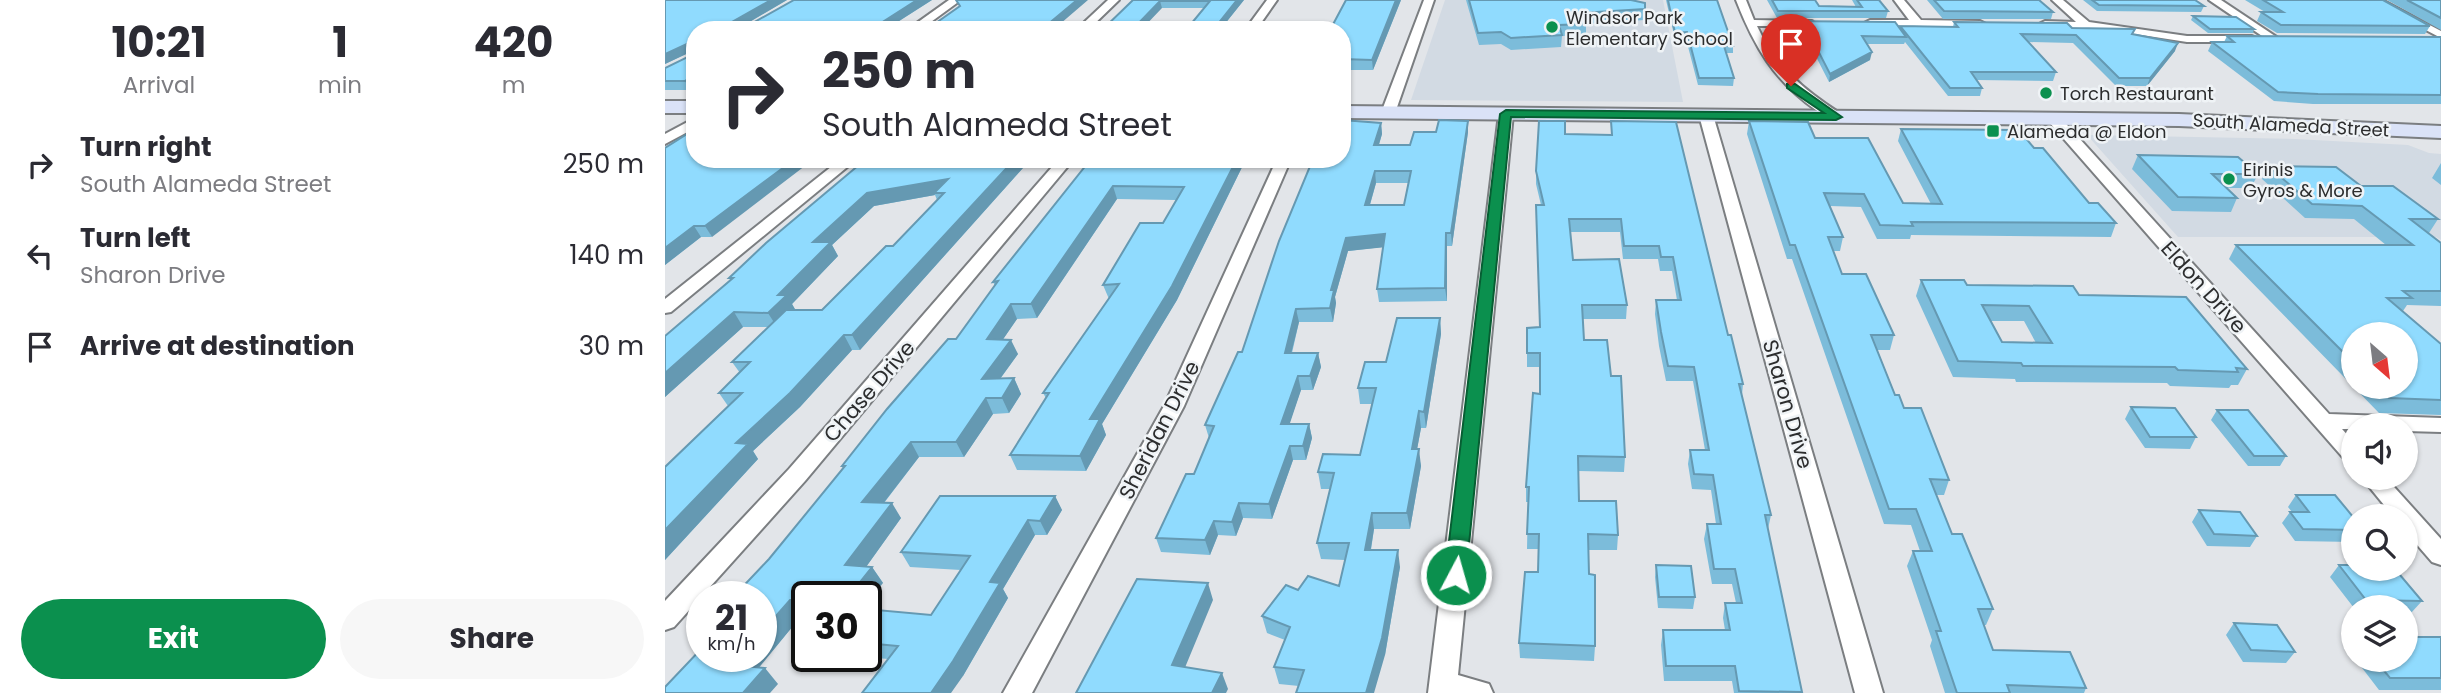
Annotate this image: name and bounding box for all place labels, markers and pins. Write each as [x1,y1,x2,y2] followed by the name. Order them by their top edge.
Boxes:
[1566,5,1733,51] place label: Windsor Park Elementary School
[1761,14,1821,86] pin
[1544,19,1560,35] marker: Windsor Park Elementary School
[2060,81,2214,106] place label: Torch Restaurant
[2038,85,2054,101] marker: Torch Restaurant
[2007,119,2166,144] place label: Alameda @ Eldon
[1985,123,2001,139] marker: Alameda @ Eldon
[2243,157,2363,203] place label: Eirinis Gyros & More
[2221,171,2237,187] marker: Eirinis Gyros & More

